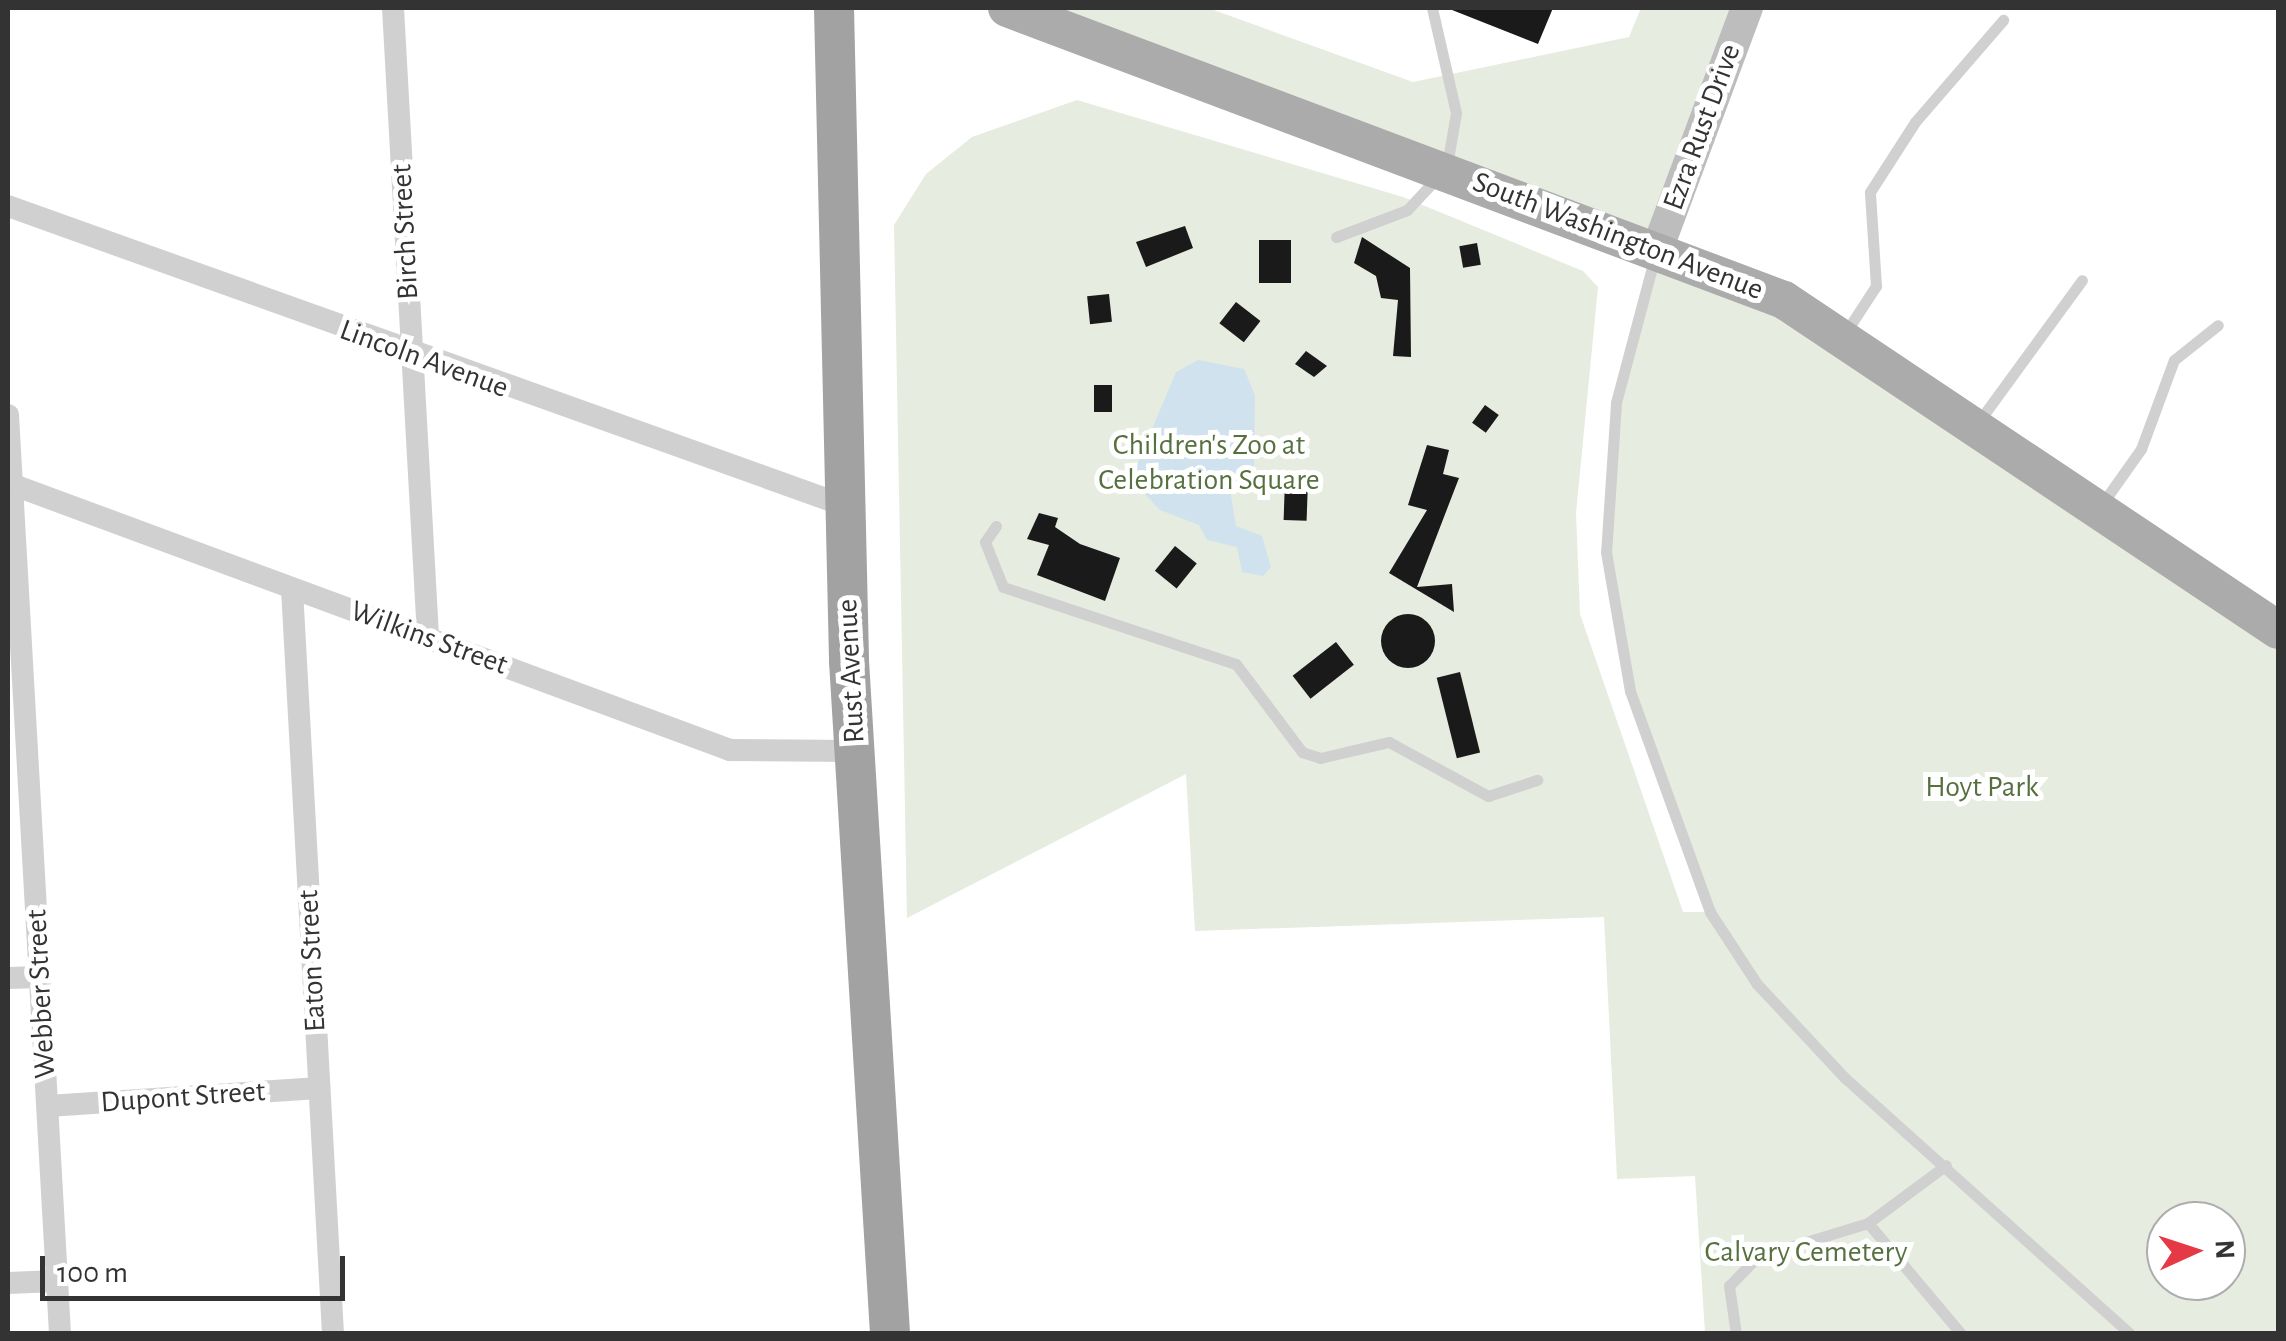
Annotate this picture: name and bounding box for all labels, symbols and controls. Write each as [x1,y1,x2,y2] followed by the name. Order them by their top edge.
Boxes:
[1655,39,1749,215] street label: Ezra Rust Drive
[383,163,427,301] street label: Birch Street
[1468,164,1768,308] street label: South Washington Avenue
[335,312,513,406] street label: Lincoln Avenue
[1098,427,1320,498] park label: Children's Zoo at Celebration Square
[346,593,512,683] street label: Wilkins Street
[829,598,873,744] street label: Rust Avenue
[1925,769,2039,805] park label: Hoyt Park
[290,889,334,1033] street label: Eaton Street
[19,909,63,1079] street label: Webber Street
[99,1073,267,1121] street label: Dupont Street
[2146,1201,2246,1301] north arrow
[1705,1234,1907,1270] park label: Calvary Cemetery
[45,1236,350,1298] scale bar
[2209,1239,2238,1260] text: N
[57,1258,128,1288] text: 100 m

